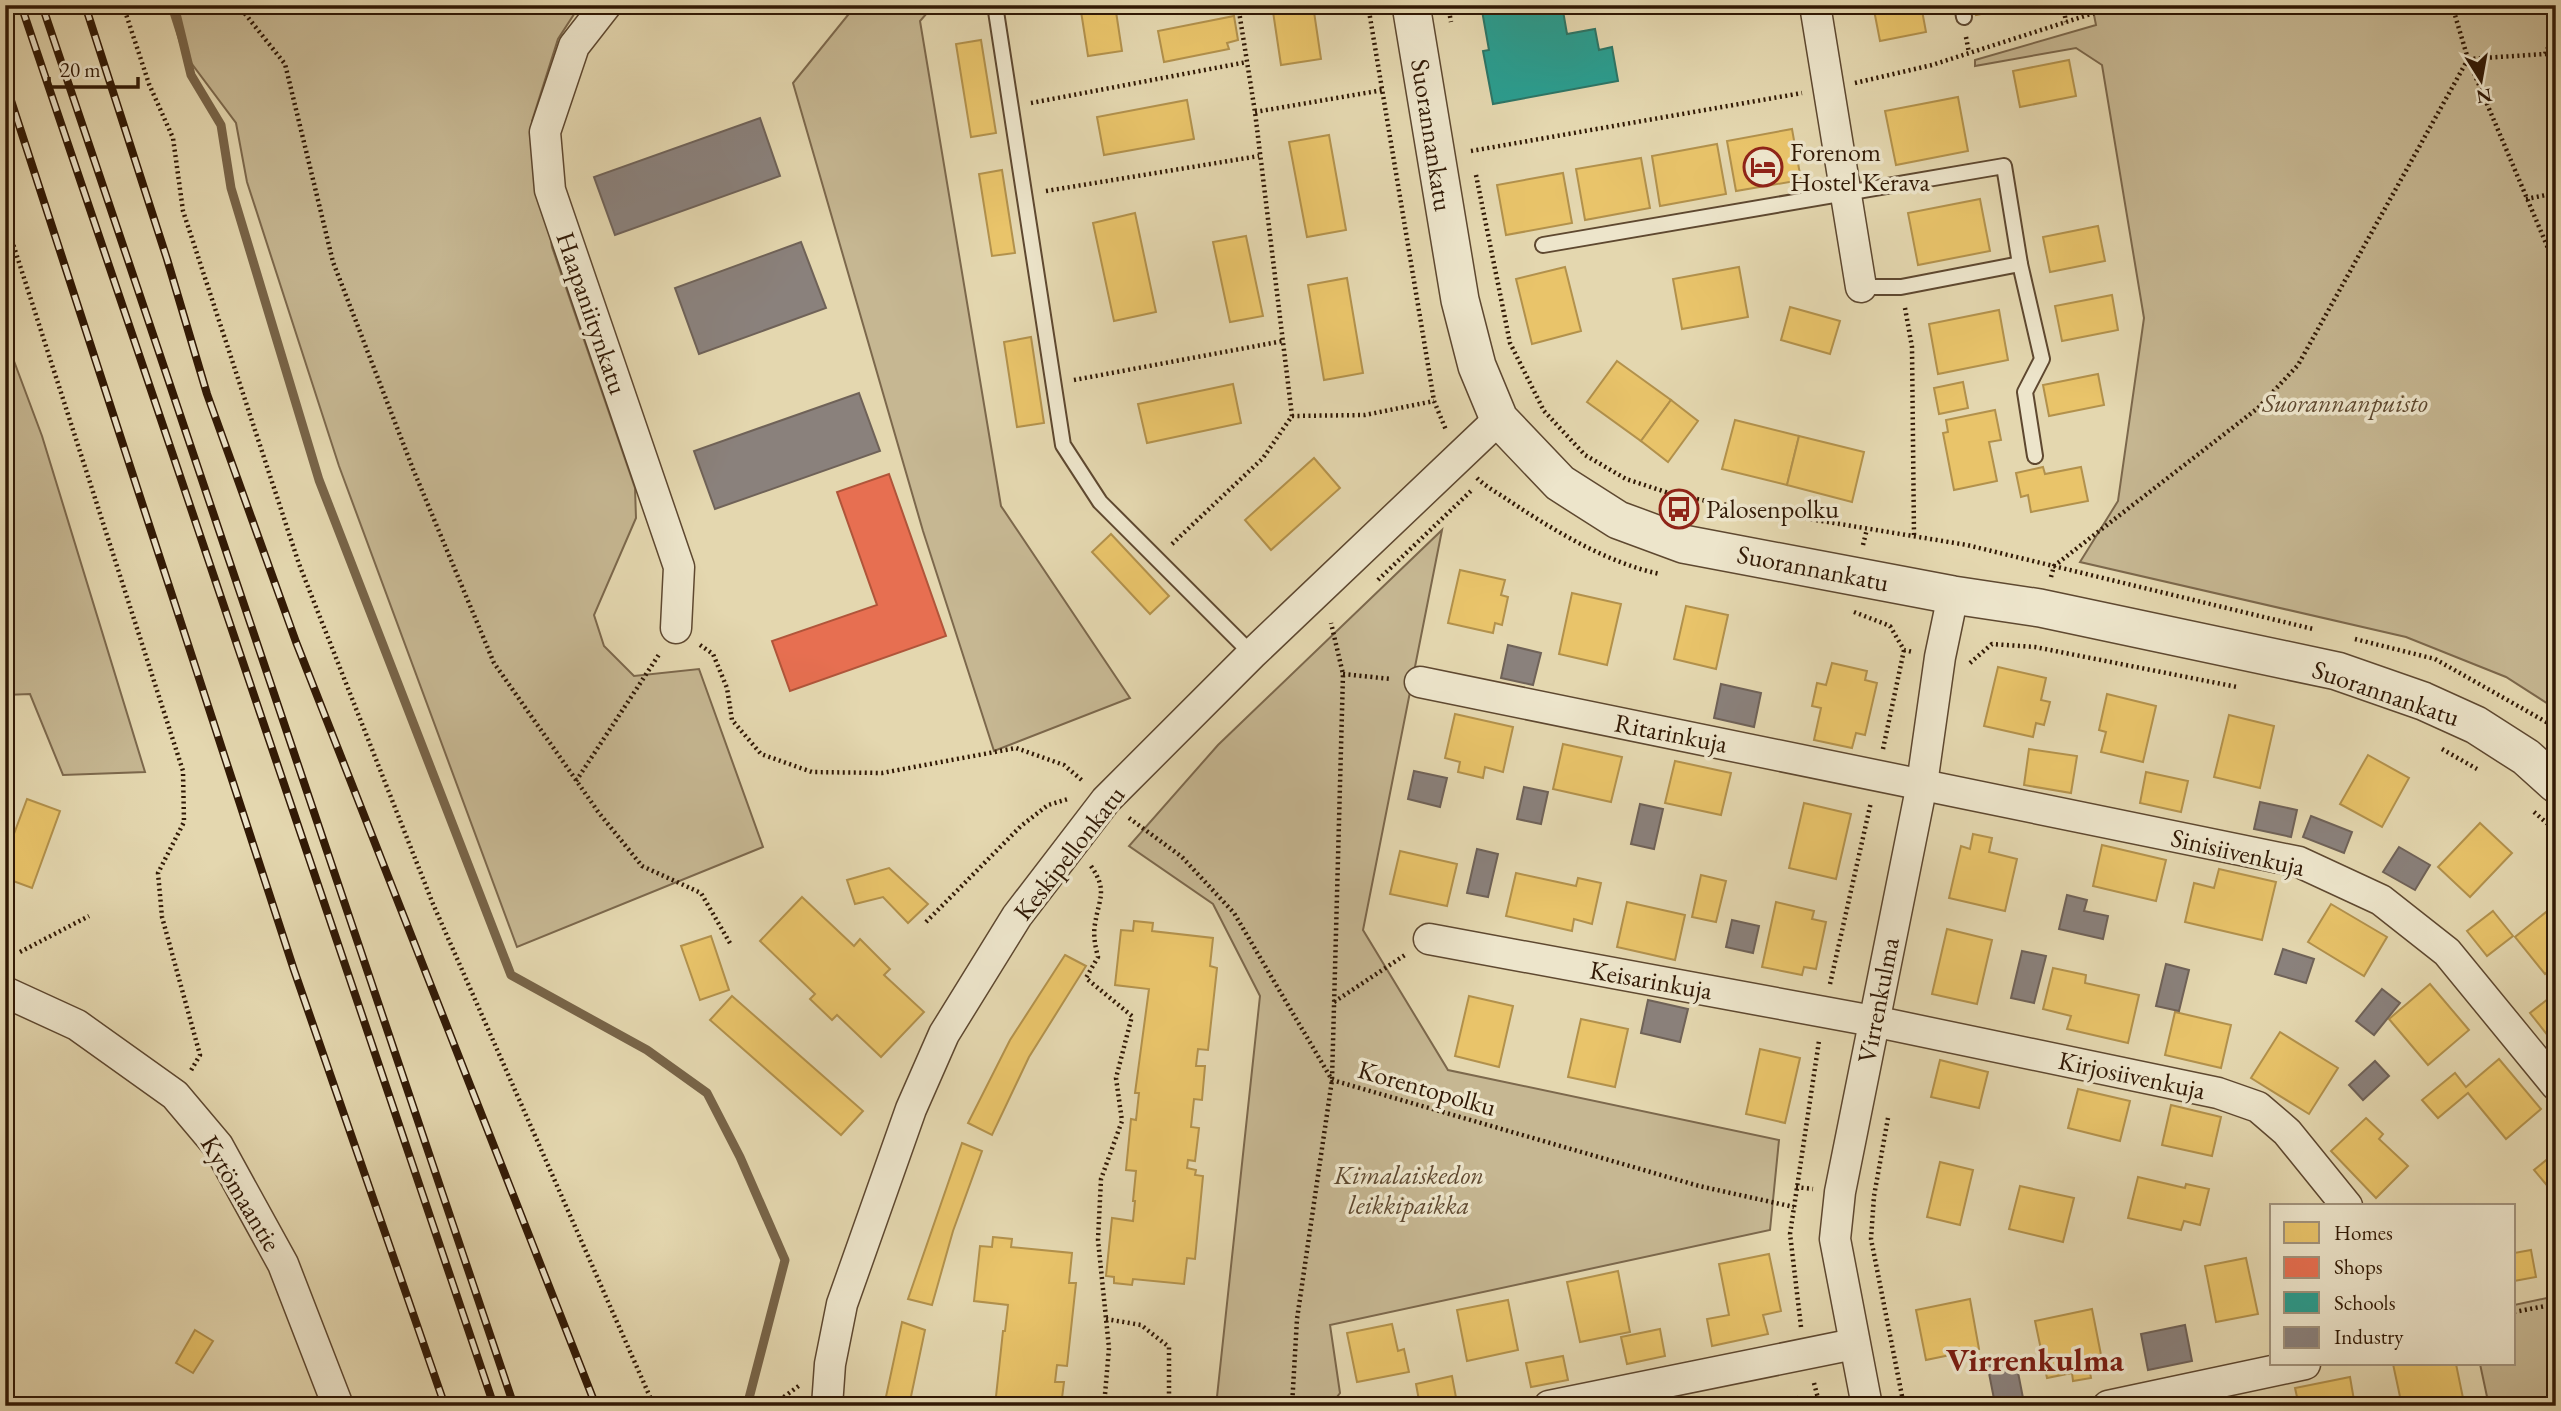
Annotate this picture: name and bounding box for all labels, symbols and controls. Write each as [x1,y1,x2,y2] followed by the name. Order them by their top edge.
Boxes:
[49,46,138,90] scale bar
[2446,46,2516,116] north arrow
[60,56,101,83] text: 20 m
[1403,56,1461,214] street label: Suorannankatu
[2474,82,2494,110] text: N
[1790,135,1930,199] place label: Forenom Hostel Kerava
[1742,146,1784,188] hotel icon: Forenom Hostel Kerava
[548,227,636,399] street label: Haapaniitynkatu
[2261,386,2428,420] park label: Suorannanpuisto
[1658,488,1700,530] bus stop icon: Palosenpolku
[1706,492,1839,526] place label: Palosenpolku
[1734,537,1892,599] street label: Suorannankatu
[2308,652,2464,734] street label: Suorannankatu
[1612,705,1731,761] street label: Ritarinkuja
[1006,778,1132,927] street label: Keskipellonkatu
[2168,820,2309,884] street label: Sinisiivenkuja
[1849,934,1907,1066] street label: Virrenkulma
[1587,952,1716,1008] street label: Keisarinkuja
[2055,1043,2209,1107] street label: Kirjosiivenkuja
[1354,1052,1500,1124] street label: Korentopolku
[193,1129,289,1257] street label: Kytömaantie
[1333,1158,1484,1222] park label: Kimalaiskedon leikkipaikka
[2270,1204,2516,1366] legend
[2334,1219,2393,1246] text: Homes
[2334,1253,2383,1280] text: Shops
[2334,1289,2396,1316] text: Schools
[2334,1323,2404,1350] text: Industry
[1946,1338,2125,1381] district label: Virrenkulma

